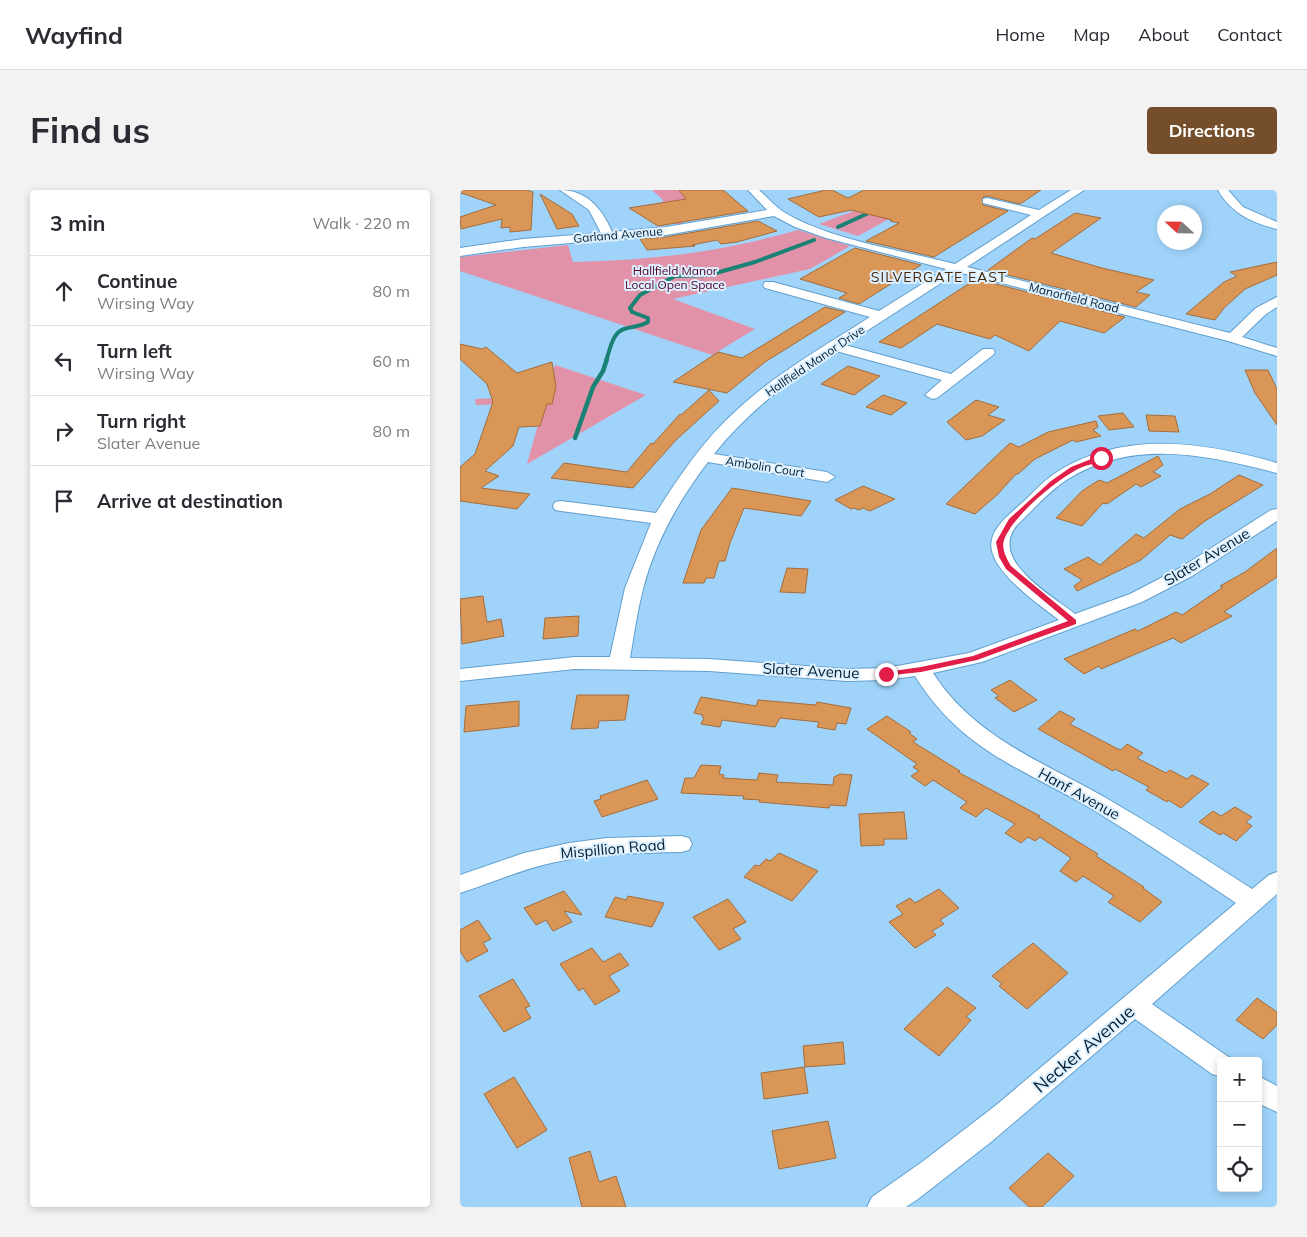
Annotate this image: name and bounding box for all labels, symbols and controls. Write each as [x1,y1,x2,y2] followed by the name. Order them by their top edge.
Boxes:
[25,20,123,50] text: Wayfind
[995,23,1045,46] text: Home
[1073,23,1110,46] text: Map
[1138,23,1189,46] text: About
[1217,23,1282,46] text: Contact
[1147,107,1277,154] button: Directions
[30,108,150,152] text: Find us
[1157,205,1202,250] north arrow
[50,210,105,236] text: 3 min
[312,213,410,233] text: Walk · 220 m
[573,223,663,246] street label: Garland Avenue
[625,263,725,292] park label: Hallfield Manor Local Open Space
[871,268,1007,286] district label: SILVERGATE EAST
[97,269,177,293] text: Continue
[50,277,78,305] icon: ahead
[1028,279,1121,316] street label: Manorfield Road
[373,281,410,301] text: 80 m
[97,293,194,313] text: Wirsing Way
[762,322,867,399] street label: Hallfield Manor Drive
[97,339,172,363] text: Turn left
[50,347,78,375] icon: left
[373,351,410,371] text: 60 m
[97,363,194,383] text: Wirsing Way
[97,409,186,433] text: Turn right
[50,417,78,445] icon: right
[373,421,410,441] text: 80 m
[97,433,200,453] text: Slater Avenue
[1090,447,1113,470] route start
[725,453,806,480] street label: Ambolin Court
[50,487,78,515] icon: arrive
[97,489,283,513] text: Arrive at destination
[1160,523,1253,590] street label: Slater Avenue
[762,658,860,683] street label: Slater Avenue
[875,663,898,686] route end
[1035,763,1123,824] street label: Hanf Avenue
[560,834,666,863] street label: Mispillion Road
[1028,1000,1139,1098] street label: Necker Avenue
[1217,1057,1262,1192] map controls
[1217,1057,1262,1102] button: +
[1217,1102,1262,1147] button: −
[1217,1147,1262,1192] button: locate

